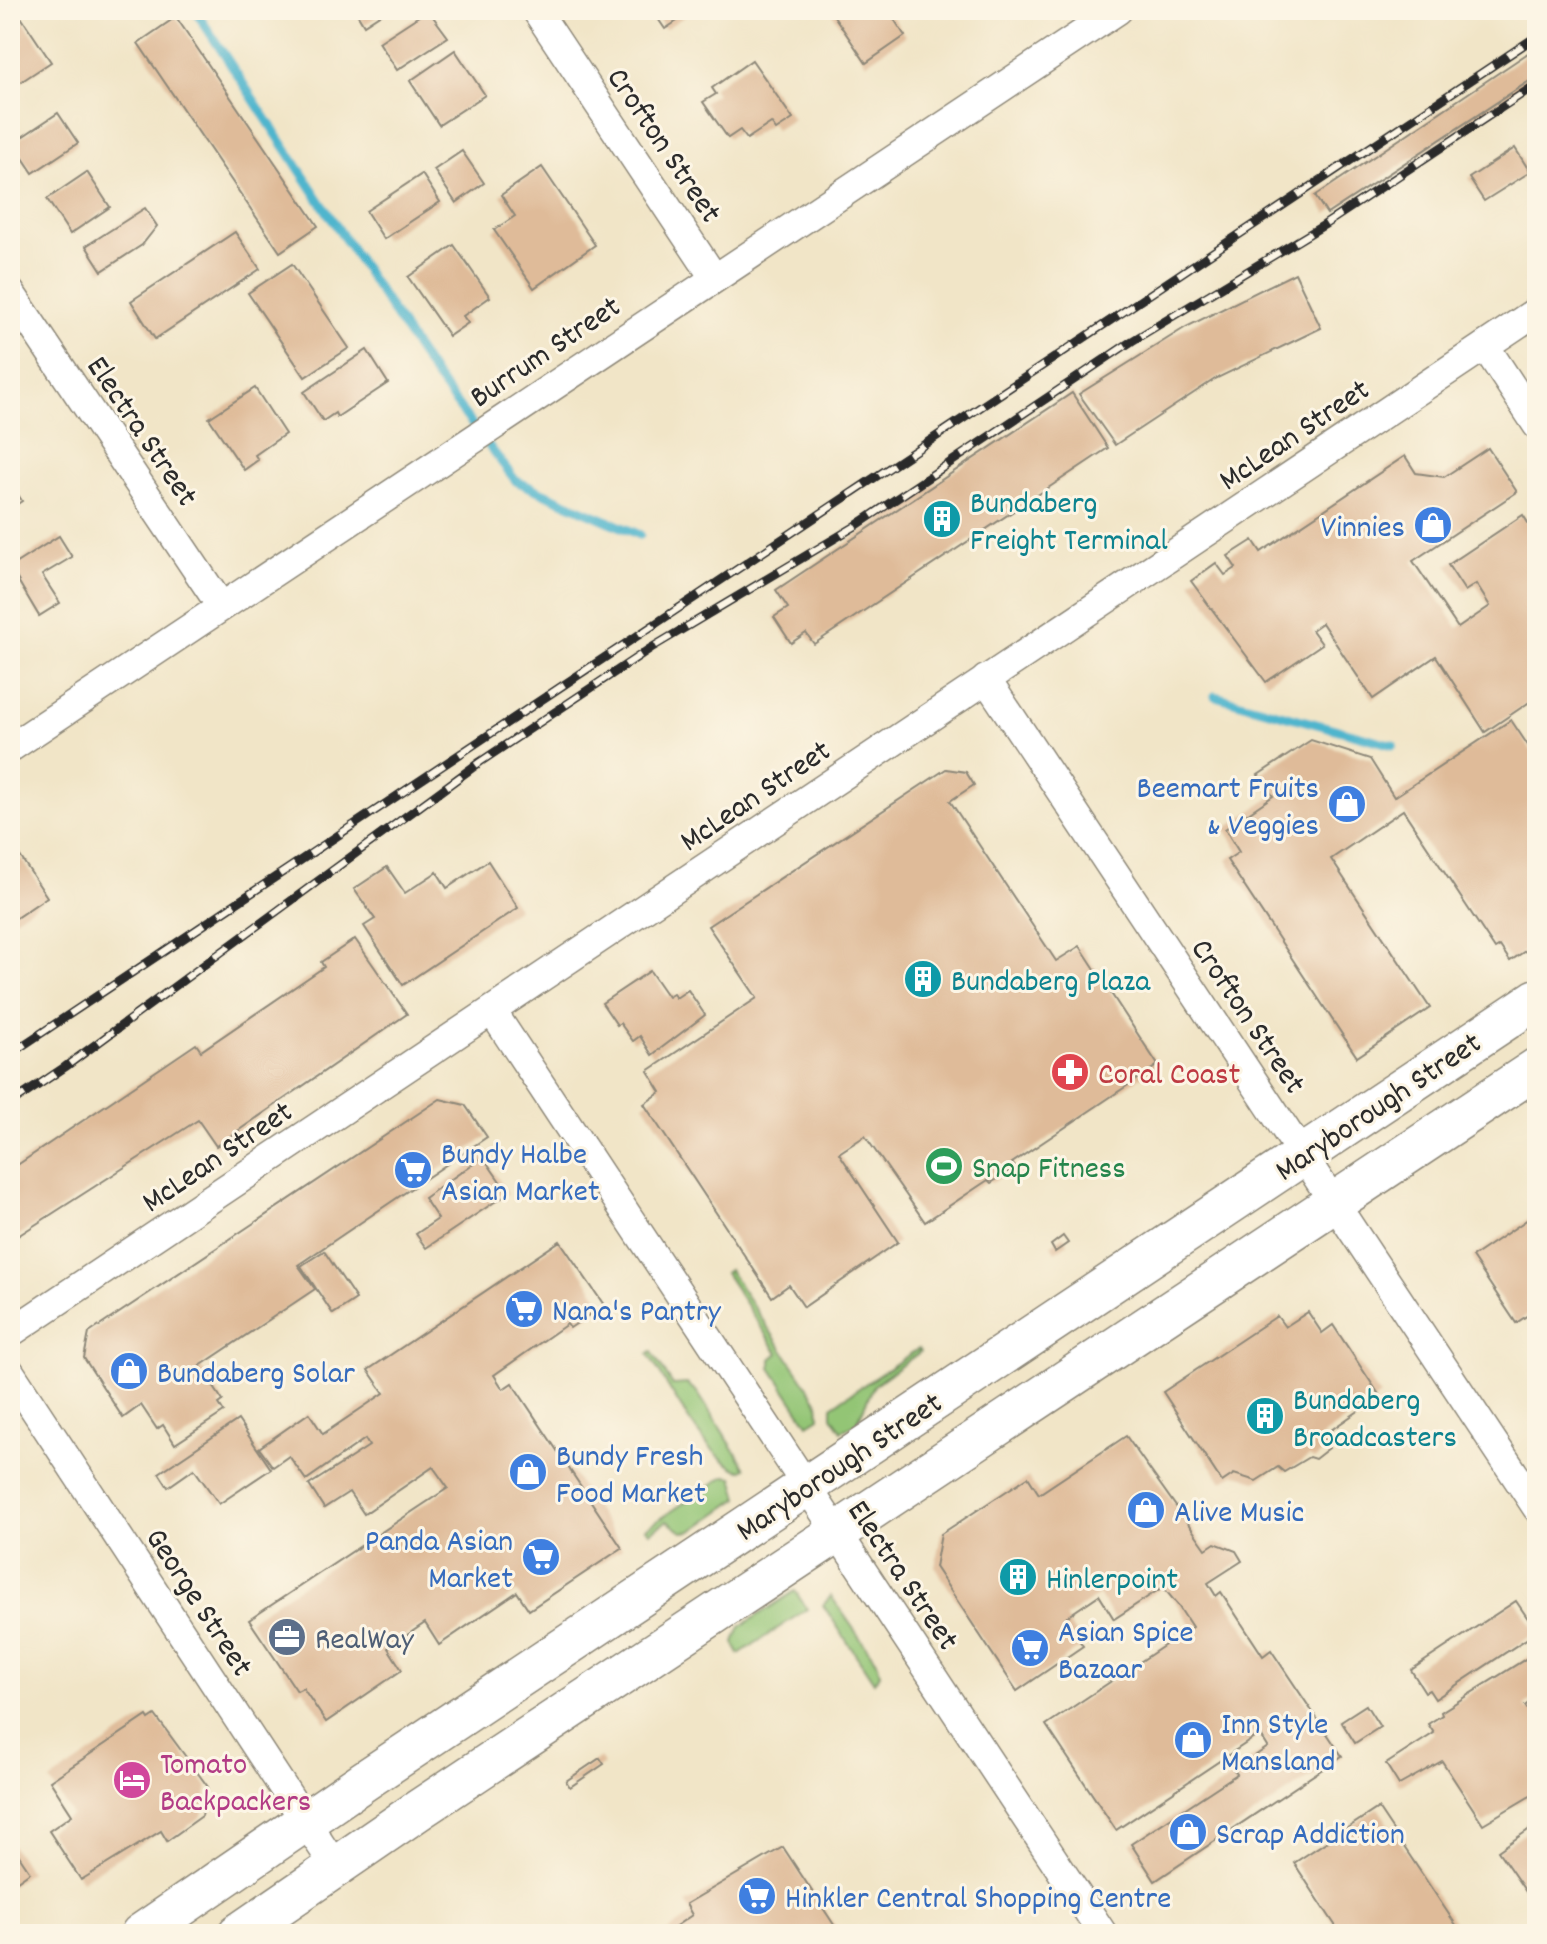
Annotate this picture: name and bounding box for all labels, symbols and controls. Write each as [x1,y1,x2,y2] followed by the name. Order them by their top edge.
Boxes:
[593,60,731,234] street label: Crofton Street
[462,286,632,422] street label: Burrum Street
[72,348,207,517] street label: Electra Street
[1211,369,1381,505] street label: McLean Street
[970,483,1168,566] place label: Bundaberg Freight Terminal
[921,498,963,540] building icon: Bundaberg Freight Terminal
[1412,504,1454,546] shop icon: Vinnies
[1321,507,1405,553] place label: Vinnies
[672,730,842,866] street label: McLean Street
[1137,768,1319,851] place label: Beemart Fruits & Veggies
[1326,783,1368,825] shop icon: Beemart Fruits & Veggies
[1177,931,1315,1105] street label: Crofton Street
[902,958,944,1000] building icon: Bundaberg Plaza
[951,961,1151,1007] place label: Bundaberg Plaza
[1267,1023,1492,1195] street label: Maryborough Street
[1049,1051,1091,1093] pharmacy icon: Coral Coast
[1098,1054,1240,1100] place label: Coral Coast
[134,1091,304,1227] street label: McLean Street
[441,1134,600,1217] place label: Bundy Halbe Asian Market
[923,1145,965,1187] sports icon: Snap Fitness
[972,1148,1126,1194] place label: Snap Fitness
[392,1149,434,1191] supermarket icon: Bundy Halbe Asian Market
[503,1288,545,1330] supermarket icon: Nana's Pantry
[552,1291,722,1337] place label: Nana's Pantry
[108,1350,150,1392] shop icon: Bundaberg Solar
[157,1353,355,1399] place label: Bundaberg Solar
[1293,1380,1457,1463] place label: Bundaberg Broadcasters
[728,1383,953,1555] street label: Maryborough Street
[1244,1395,1286,1437] building icon: Bundaberg Broadcasters
[556,1436,706,1519] place label: Bundy Fresh Food Market
[507,1451,549,1493] shop icon: Bundy Fresh Food Market
[1125,1489,1167,1531] shop icon: Alive Music
[833,1492,968,1661] street label: Electra Street
[1174,1492,1304,1538] place label: Alive Music
[131,1520,262,1687] street label: George Street
[365,1521,513,1604] place label: Panda Asian Market
[520,1536,562,1578] supermarket icon: Panda Asian Market
[997,1556,1039,1598] building icon: Hinlerpoint
[1046,1559,1178,1605] place label: Hinlerpoint
[1058,1612,1194,1695] place label: Asian Spice Bazaar
[266,1616,308,1658] office icon: RealWay
[315,1619,415,1665] place label: RealWay
[1009,1627,1051,1669] supermarket icon: Asian Spice Bazaar
[1221,1704,1335,1787] place label: Inn Style Mansland
[1172,1719,1214,1761] shop icon: Inn Style Mansland
[160,1744,311,1827] place label: Tomato Backpackers
[111,1759,153,1801] hotel icon: Tomato Backpackers
[1167,1811,1209,1853] shop icon: Scrap Addiction
[1216,1814,1405,1860] place label: Scrap Addiction
[736,1875,778,1917] supermarket icon: Hinkler Central Shopping Centre
[785,1878,1171,1924] place label: Hinkler Central Shopping Centre

